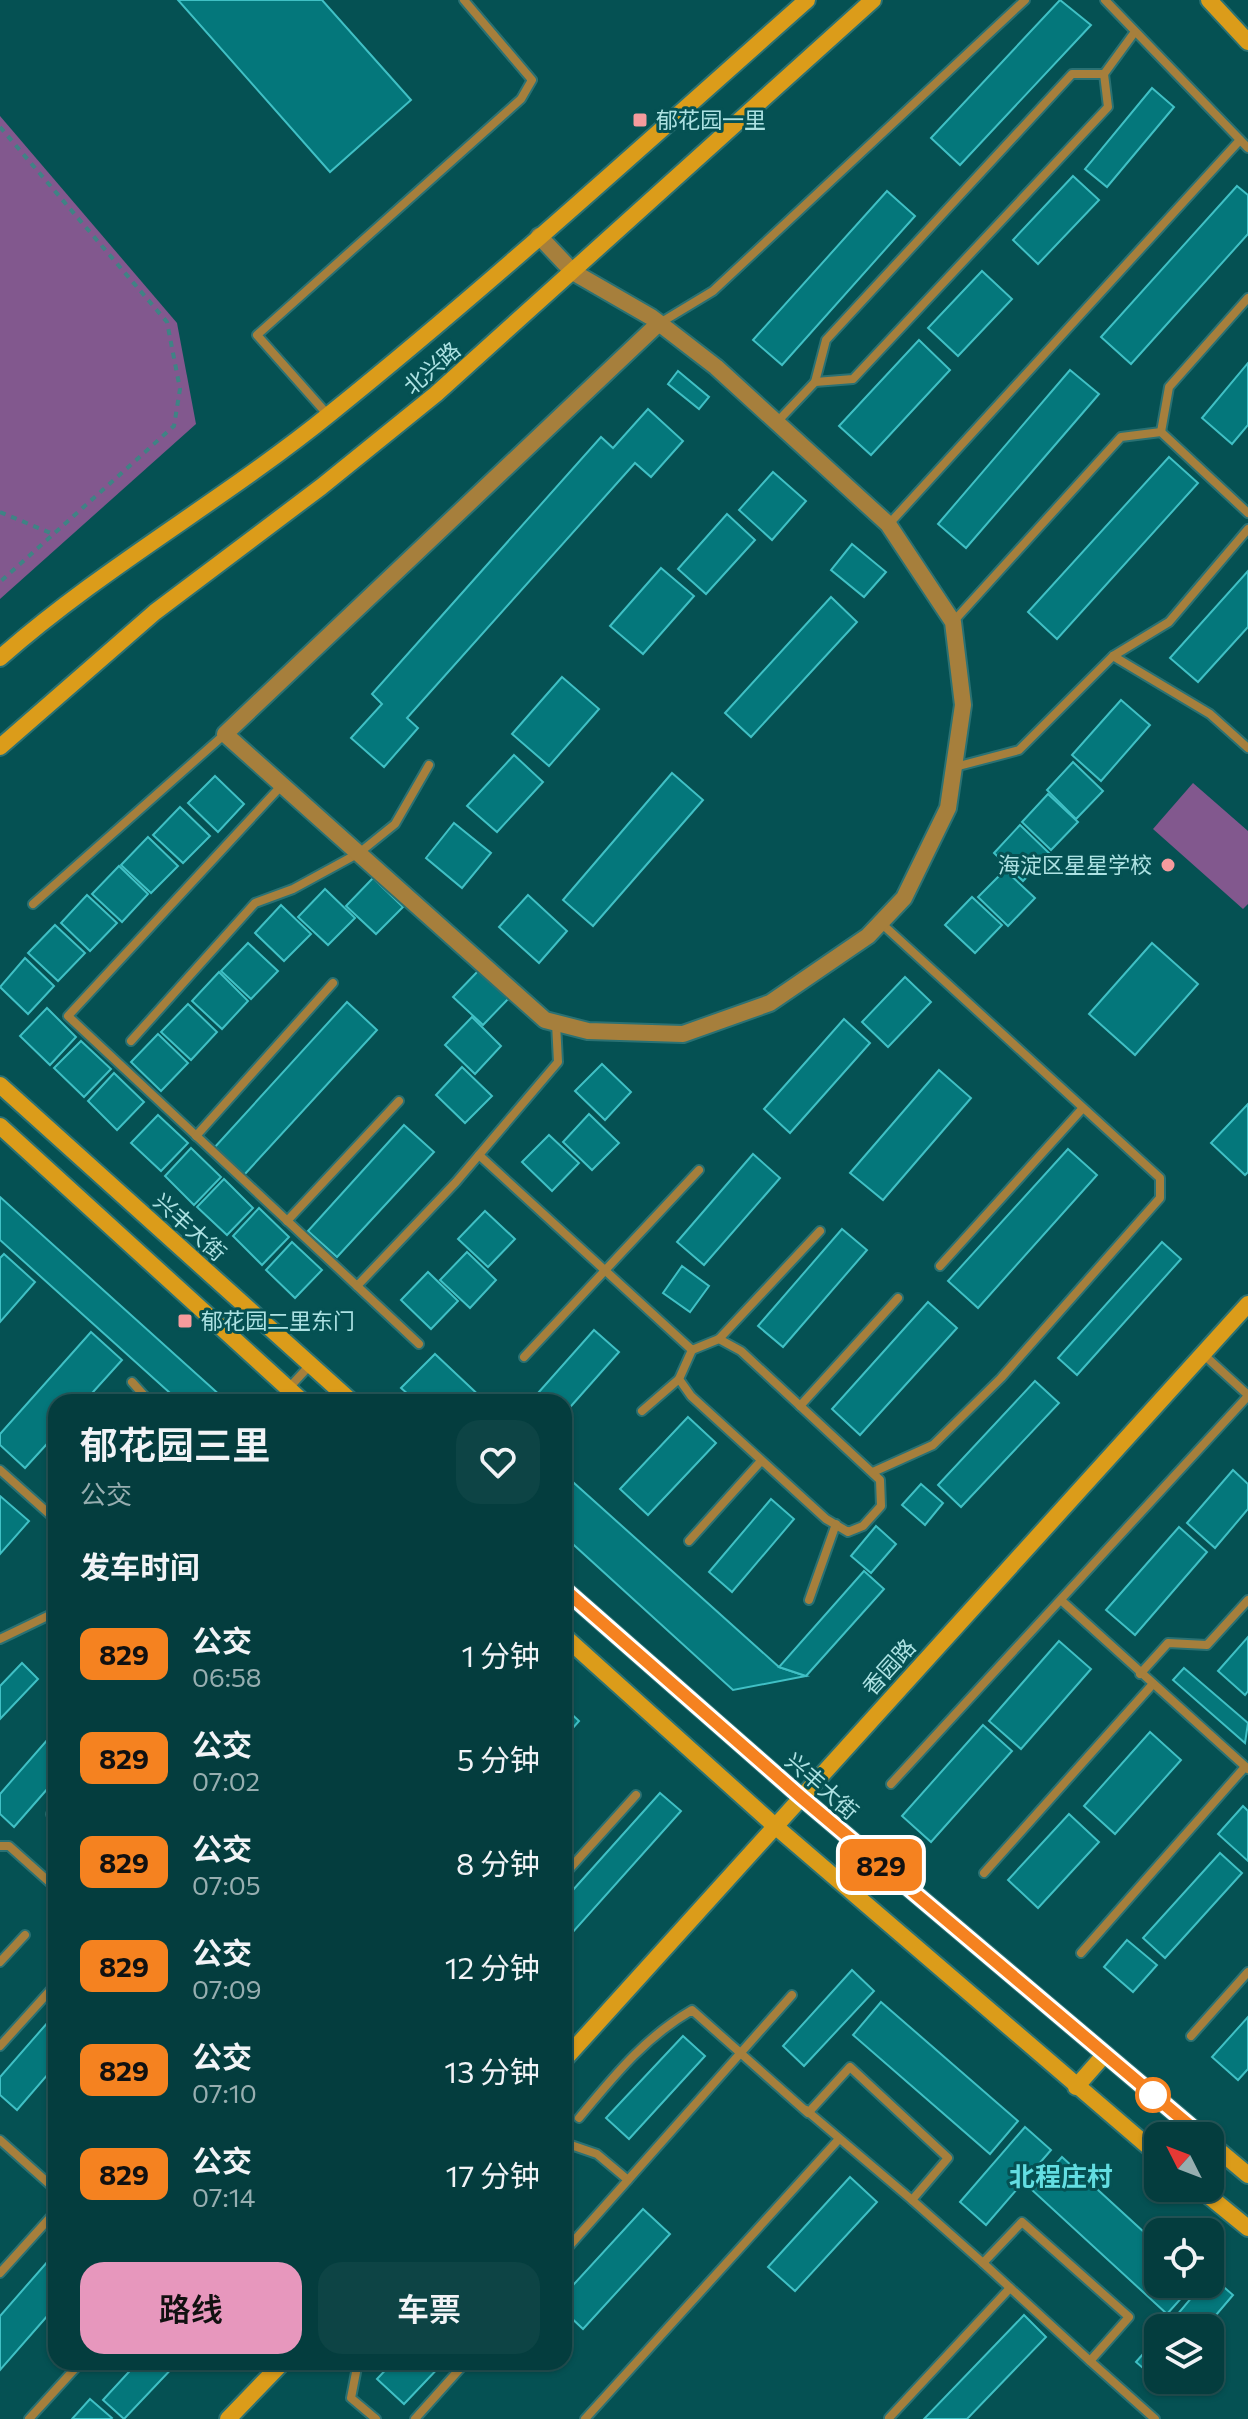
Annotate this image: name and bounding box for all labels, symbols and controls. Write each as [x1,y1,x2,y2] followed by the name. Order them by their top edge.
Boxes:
[656,106,766,133] place label: 郁花园一里
[631,111,649,129] marker: 郁花园一里
[398,336,465,399] street label: 北兴路
[998,851,1152,878] place label: 海淀区星星学校
[1159,856,1177,874] marker: 海淀区星星学校
[149,1187,232,1266] street label: 兴丰大街
[201,1307,355,1334] place label: 郁花园二里东门
[176,1312,194,1330] marker: 郁花园二里东门
[80,1420,270,1467] text: 郁花园三里
[456,1420,540,1504] button: heart
[80,1478,132,1509] text: 公交
[80,1547,200,1584] text: 发车时间
[192,1621,252,1658] text: 公交
[857,1633,921,1700] street label: 香园路
[461,1636,540,1673] text: 1 分钟
[99,1637,149,1671] text: 829
[192,1661,262,1692] text: 06:58
[192,1725,252,1762] text: 公交
[457,1740,540,1777] text: 5 分钟
[99,1741,149,1775] text: 829
[780,1747,864,1825] street label: 兴丰大街
[192,1765,260,1796] text: 07:02
[192,1829,252,1866] text: 公交
[835,1839,927,1891] line badge: 829
[456,1844,540,1881] text: 8 分钟
[99,1845,149,1879] text: 829
[856,1848,906,1882] text: 829
[192,1869,261,1900] text: 07:05
[192,1933,252,1970] text: 公交
[445,1948,540,1985] text: 12 分钟
[99,1949,149,1983] text: 829
[192,1973,261,2004] text: 07:09
[192,2037,252,2074] text: 公交
[444,2052,540,2089] text: 13 分钟
[99,2053,149,2087] text: 829
[192,2077,257,2108] text: 07:10
[1136,2078,1170,2112] unlabelled marker
[1144,2122,1224,2202] north arrow
[1144,2122,1224,2394] map controls
[192,2141,252,2178] text: 公交
[446,2156,540,2193] text: 17 分钟
[99,2157,149,2191] text: 829
[1009,2160,1113,2191] district label: 北程庄村
[192,2181,255,2212] text: 07:14
[1144,2218,1224,2298] button: locate
[80,2262,302,2354] button: 路线
[318,2262,540,2354] button: 车票
[1144,2314,1224,2394] button: layers

